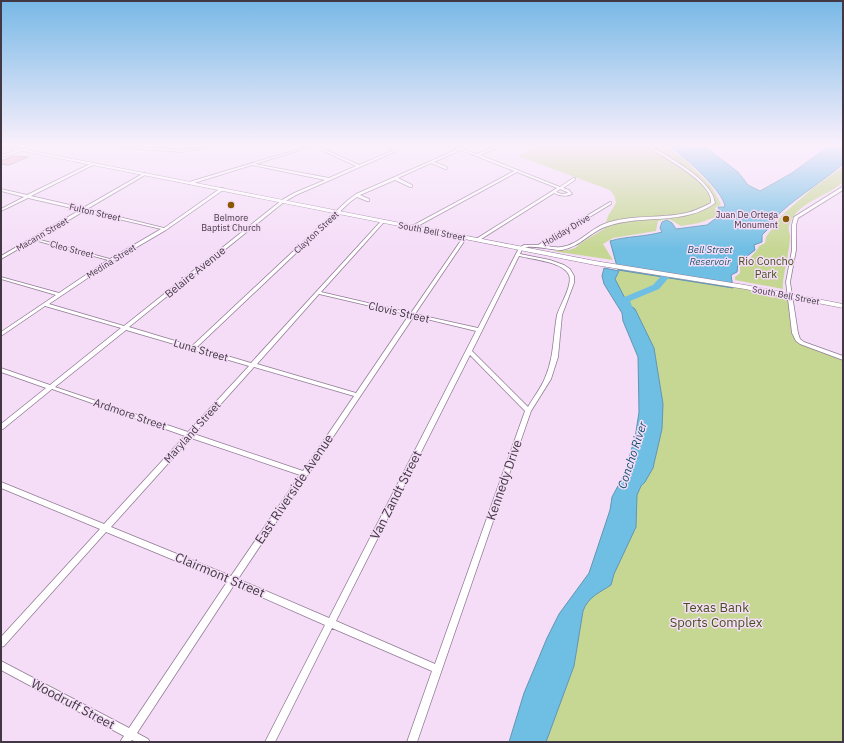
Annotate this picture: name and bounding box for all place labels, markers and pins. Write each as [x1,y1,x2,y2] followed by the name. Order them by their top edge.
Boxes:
[226,200,236,210] marker: Belmore Baptist Church
[716,209,778,230] place label: Juan De Ortega Monument
[201,212,261,233] place label: Belmore Baptist Church
[781,214,791,224] marker: Juan De Ortega Monument

